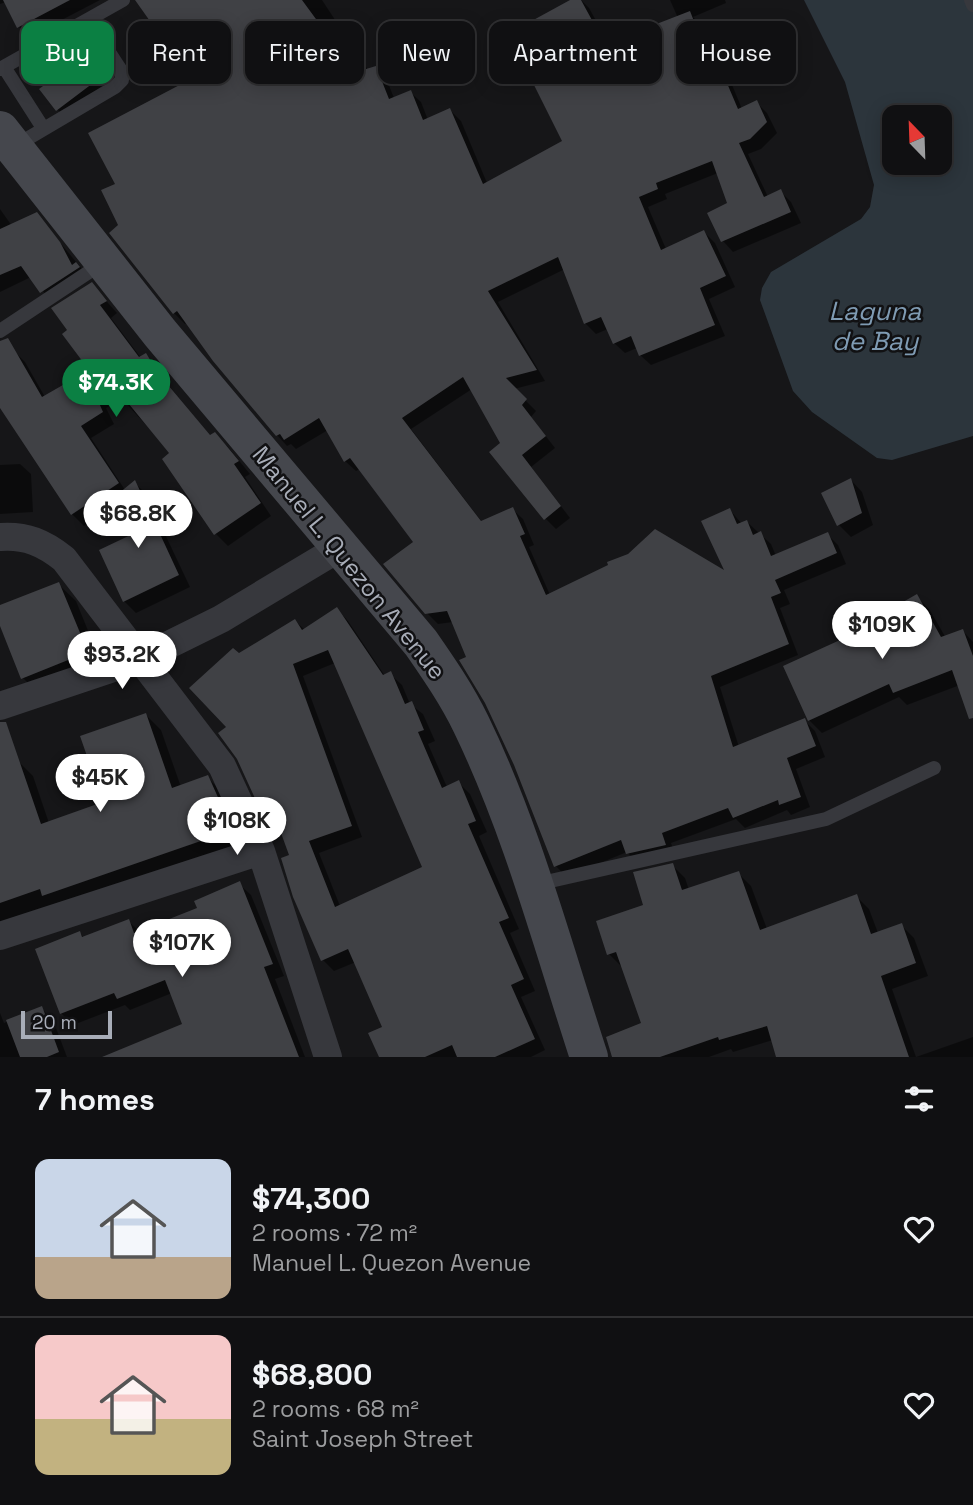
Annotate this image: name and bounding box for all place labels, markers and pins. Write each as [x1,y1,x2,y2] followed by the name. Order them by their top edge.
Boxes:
[59,360,173,419] pin: $74.3K
[81,490,195,550] pin: $68.8K
[833,602,931,661] pin: $109K
[65,632,179,691] pin: $93.2K
[59,754,141,814] pin: $45K
[188,798,286,857] pin: $108K
[133,920,231,979] pin: $107K

